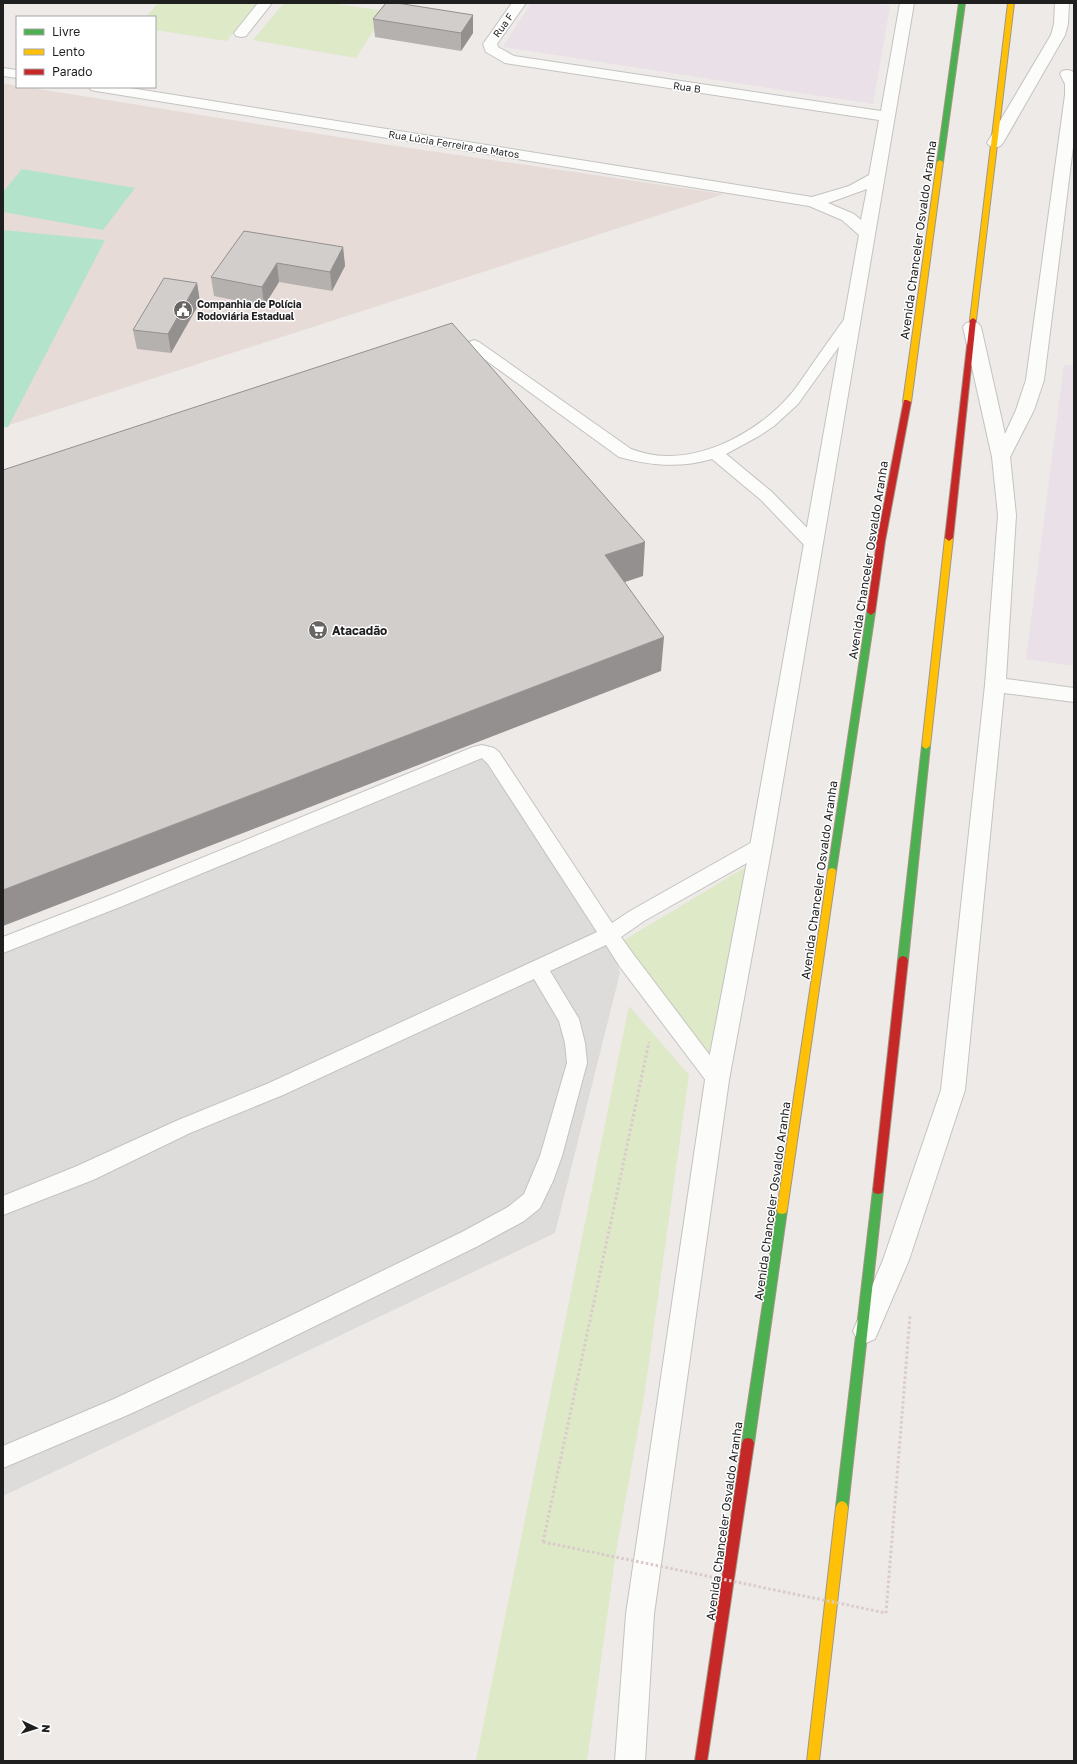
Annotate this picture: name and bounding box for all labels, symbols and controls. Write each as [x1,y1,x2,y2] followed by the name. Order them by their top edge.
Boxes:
[490,11,516,39] street label: Rua F
[16,16,156,88] legend
[52,24,80,39] text: Livre
[52,44,85,59] text: Lento
[52,64,92,79] text: Parado
[673,79,702,95] street label: Rua B
[388,128,520,160] street label: Rua Lúcia Ferreira de Matos
[897,140,939,340] street label: Avenida Chanceler Osvaldo Aranha
[197,298,302,322] place label: Companhia de Polícia Rodoviária Estadual
[172,299,194,321] public building icon: Companhia de Polícia Rodoviária Estadual
[845,460,891,660] street label: Avenida Chanceler Osvaldo Aranha
[307,619,329,641] supermarket icon: Atacadão
[332,623,387,638] place label: Atacadão
[798,780,840,980] street label: Avenida Chanceler Osvaldo Aranha
[751,1101,793,1301] street label: Avenida Chanceler Osvaldo Aranha
[703,1421,745,1621] street label: Avenida Chanceler Osvaldo Aranha
[16,1708,56,1748] north arrow
[40,1724,53,1733] text: N

